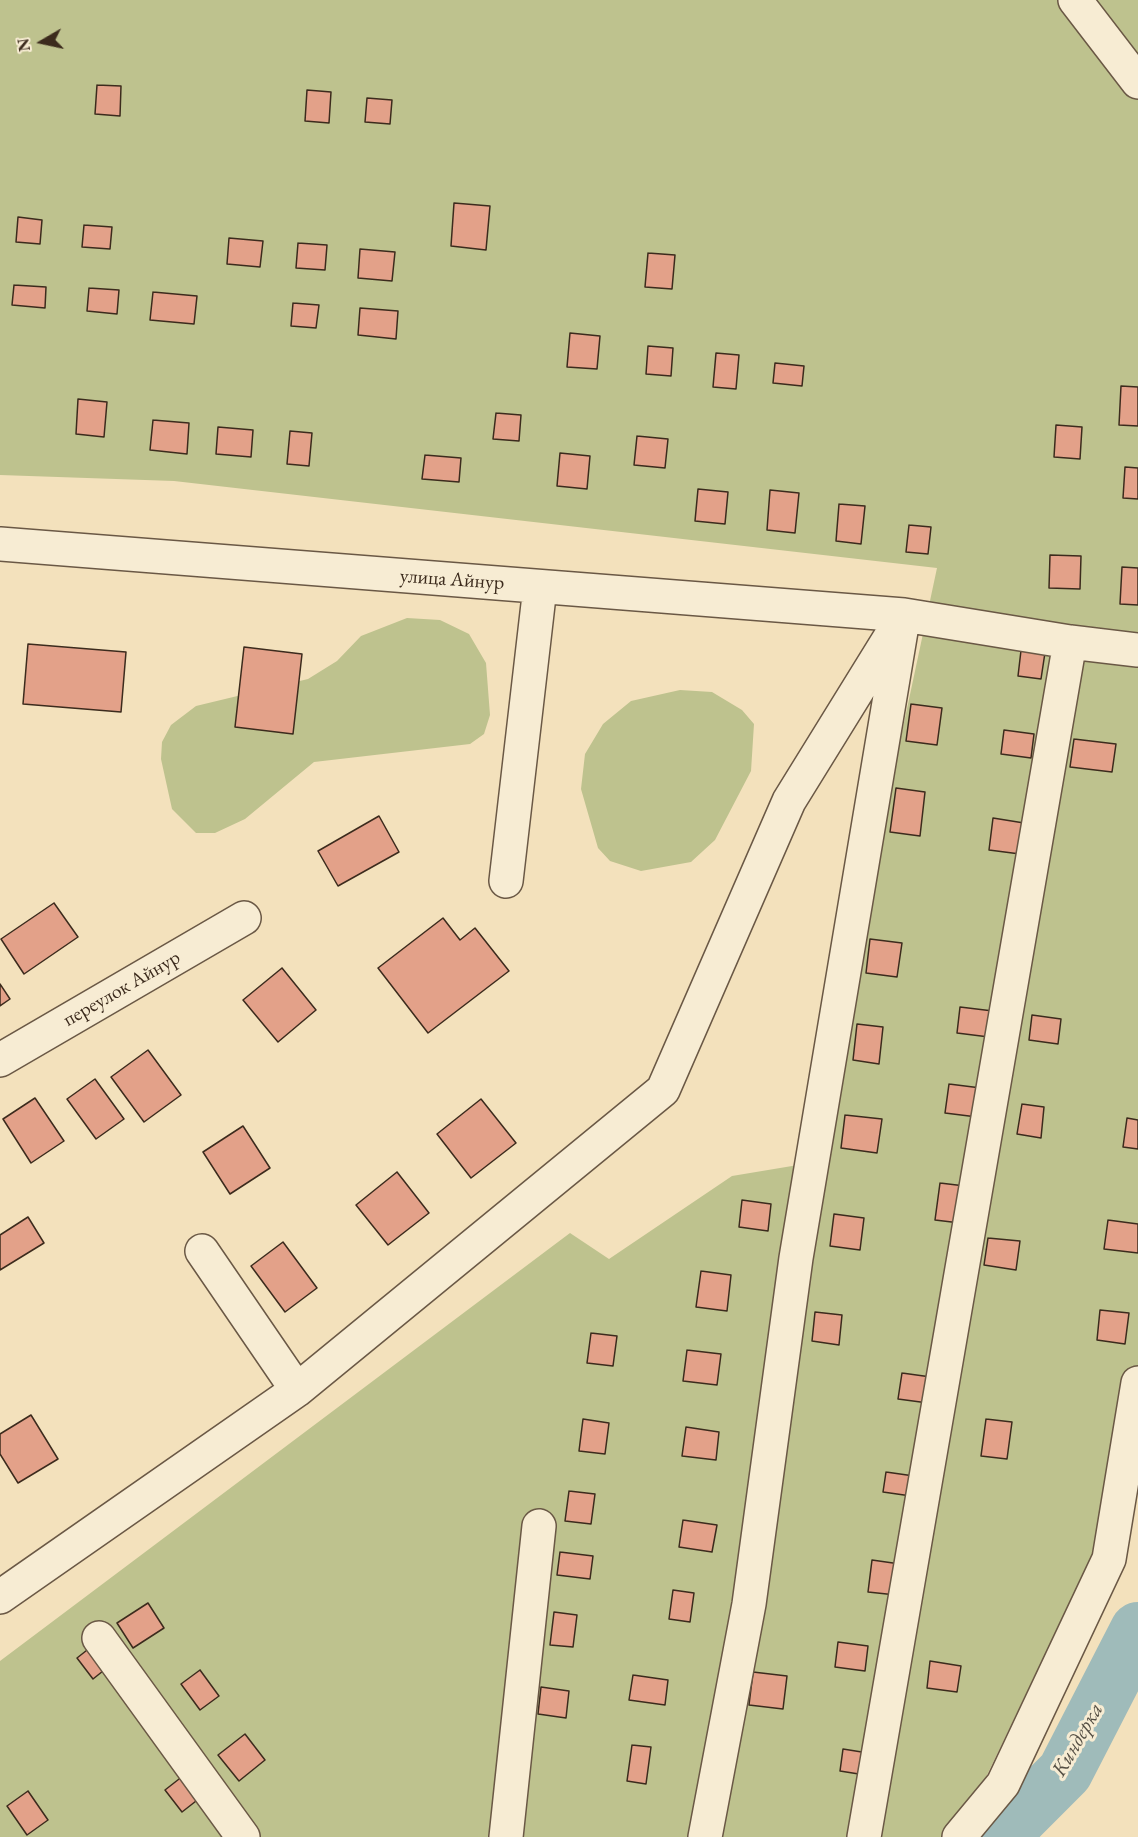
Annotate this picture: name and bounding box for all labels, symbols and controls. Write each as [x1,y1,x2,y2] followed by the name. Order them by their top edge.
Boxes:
[12,12,72,72] north arrow
[12,37,35,53] text: N
[399,564,505,596] street label: улица Айнур
[59,946,185,1032] street label: переулок Айнур
[1047,1699,1109,1781] water label: Киндерка

